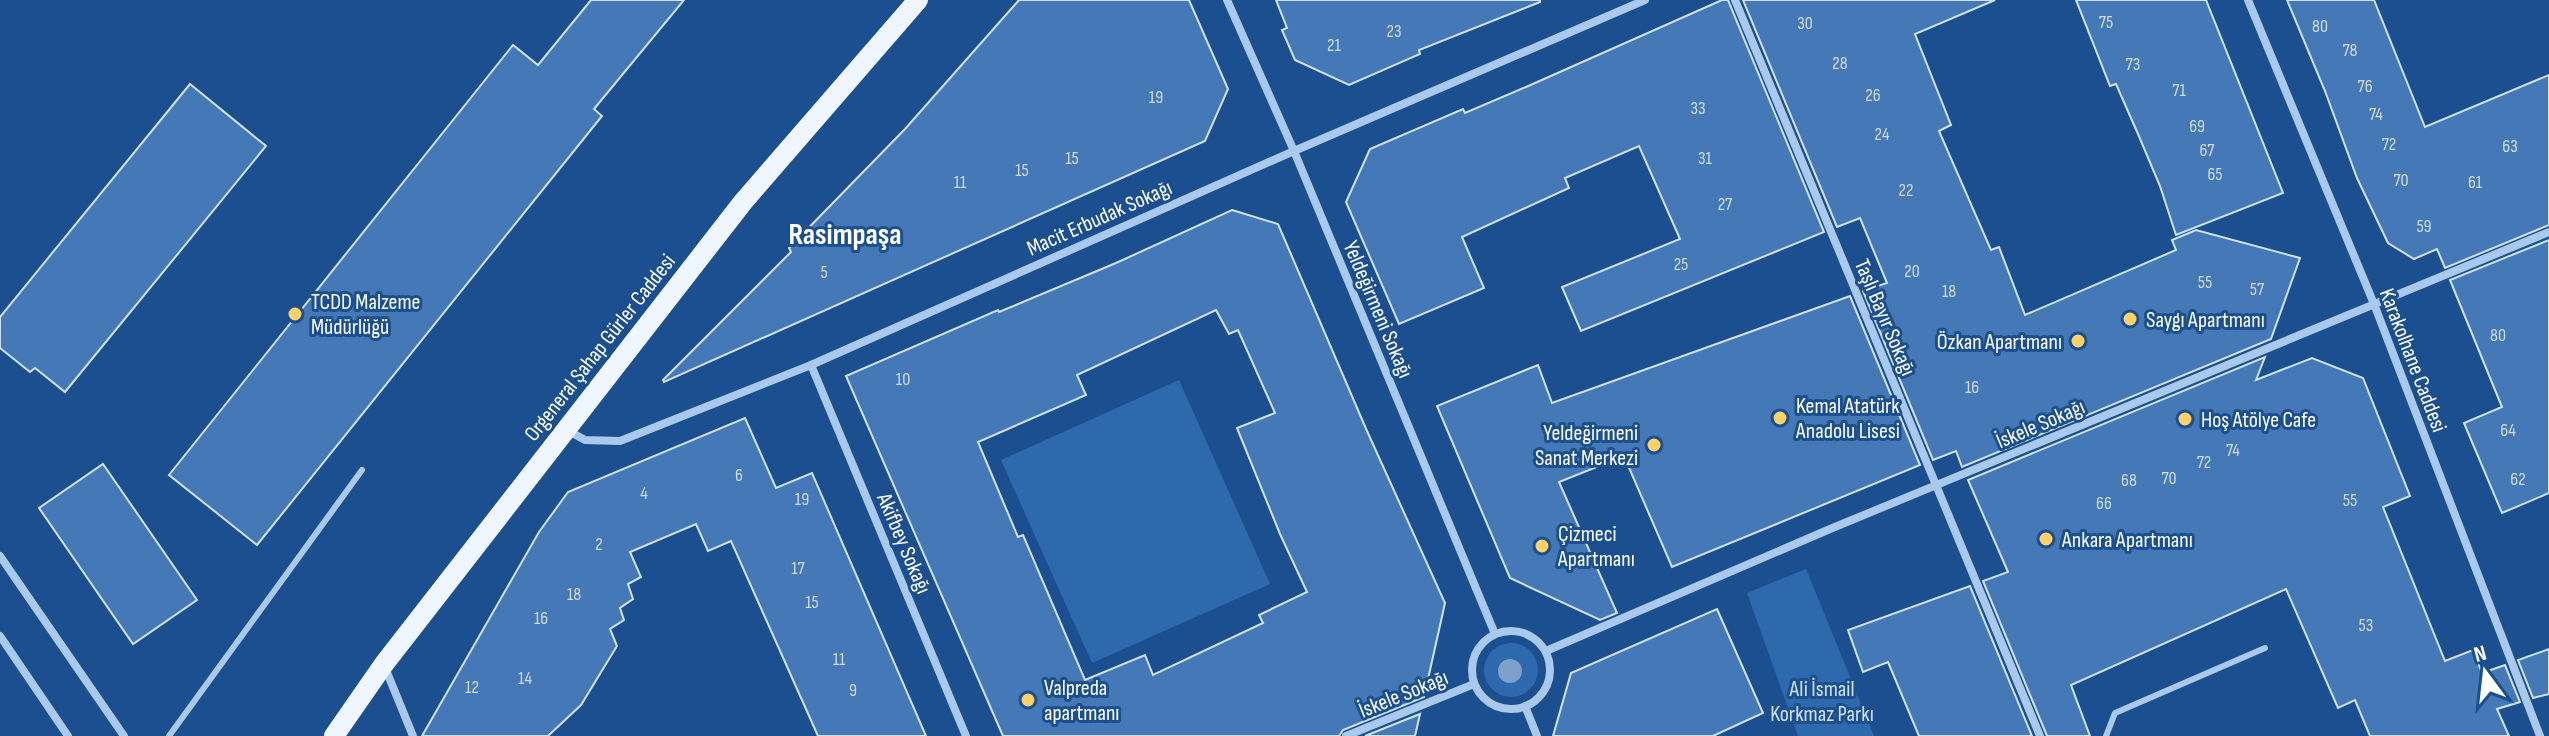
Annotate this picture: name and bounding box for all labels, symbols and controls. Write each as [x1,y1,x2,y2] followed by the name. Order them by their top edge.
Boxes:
[2099,12,2113,33] house number: 75
[1797,13,1813,34] house number: 30
[2312,16,2328,37] house number: 80
[1387,21,1402,42] house number: 23
[1327,35,1342,56] house number: 21
[2342,40,2358,61] house number: 78
[1832,53,1848,74] house number: 28
[2126,54,2140,75] house number: 73
[2357,76,2373,97] house number: 76
[2172,80,2186,101] house number: 71
[1865,85,1881,106] house number: 26
[1149,87,1163,108] house number: 19
[1690,98,1706,119] house number: 33
[2369,104,2383,125] house number: 74
[2189,116,2205,137] house number: 69
[1875,124,1890,145] house number: 24
[2382,134,2396,155] house number: 72
[2502,136,2518,157] house number: 63
[2199,140,2215,161] house number: 67
[1065,148,1079,169] house number: 15
[1698,148,1713,169] house number: 31
[1015,160,1029,181] house number: 15
[2207,164,2223,185] house number: 65
[2393,170,2409,191] house number: 70
[954,172,967,193] house number: 11
[2468,172,2483,193] house number: 61
[1023,174,1176,262] street label: Macit Erbudak Sokağı
[1899,180,1913,201] house number: 22
[1718,194,1733,215] house number: 27
[2416,216,2432,237] house number: 59
[788,217,902,253] district label: Rasimpaşa
[1337,237,1419,382] street label: Yeldeğirmeni Sokağı
[519,249,682,447] street label: Orgeneral Şahap Gürler Caddesi
[1674,254,1688,275] house number: 25
[1848,255,1921,380] street label: Taşlı Bayır Sokağı
[1904,261,1920,282] house number: 20
[820,262,828,283] house number: 5
[2198,272,2212,293] house number: 55
[2250,279,2265,300] house number: 57
[1942,281,1956,302] house number: 18
[2373,285,2452,436] street label: Karakolhane Caddesi
[311,289,420,341] place label: TCDD Malzeme Müdürlüğü
[286,305,304,323] marker: TCDD Malzeme Müdürlüğü
[2146,307,2265,334] place label: Saygı Apartmanı
[2121,310,2139,328] marker: Saygı Apartmanı
[2490,325,2506,346] house number: 80
[1937,329,2062,356] place label: Özkan Apartmanı
[2069,332,2087,350] marker: Özkan Apartmanı
[896,369,910,390] house number: 10
[1965,377,1979,398] house number: 16
[1795,393,1900,445] place label: Kemal Atatürk Anadolu Lisesi
[1992,394,2089,455] street label: İskele Sokağı
[2201,407,2316,434] place label: Hoş Atölye Cafe
[1771,409,1789,427] marker: Kemal Atatürk Anadolu Lisesi
[2176,410,2194,428] marker: Hoş Atölye Cafe
[1535,420,1638,472] place label: Yeldeğirmeni Sanat Merkezi
[2500,420,2516,441] house number: 64
[1645,436,1663,454] marker: Yeldeğirmeni Sanat Merkezi
[2226,440,2240,461] house number: 74
[2197,452,2211,473] house number: 72
[735,465,743,486] house number: 6
[2161,468,2177,489] house number: 70
[2510,469,2526,490] house number: 62
[2121,470,2137,491] house number: 68
[640,483,648,504] house number: 4
[870,488,937,598] street label: Akifbey Sokağı
[795,489,809,510] house number: 19
[2343,490,2357,511] house number: 55
[2096,493,2112,514] house number: 66
[1557,521,1635,573] place label: Çizmeci Apartmanı
[2061,527,2193,554] place label: Ankara Apartmanı
[2037,530,2055,548] marker: Ankara Apartmanı
[595,534,603,555] house number: 2
[1533,537,1551,555] marker: Çizmeci Apartmanı
[791,558,806,579] house number: 17
[567,584,581,605] house number: 18
[805,592,819,613] house number: 15
[534,608,548,629] house number: 16
[2359,615,2373,636] house number: 53
[2445,632,2525,712] north arrow
[2471,640,2489,669] text: N
[833,649,846,670] house number: 11
[1355,664,1452,725] street label: İskele Sokağı
[518,668,532,689] house number: 14
[1044,675,1119,727] place label: Valpreda apartmanı
[1770,676,1874,728] park label: Ali İsmail Korkmaz Parkı
[465,677,479,698] house number: 12
[849,680,857,701] house number: 9
[1019,691,1037,709] marker: Valpreda apartmanı

